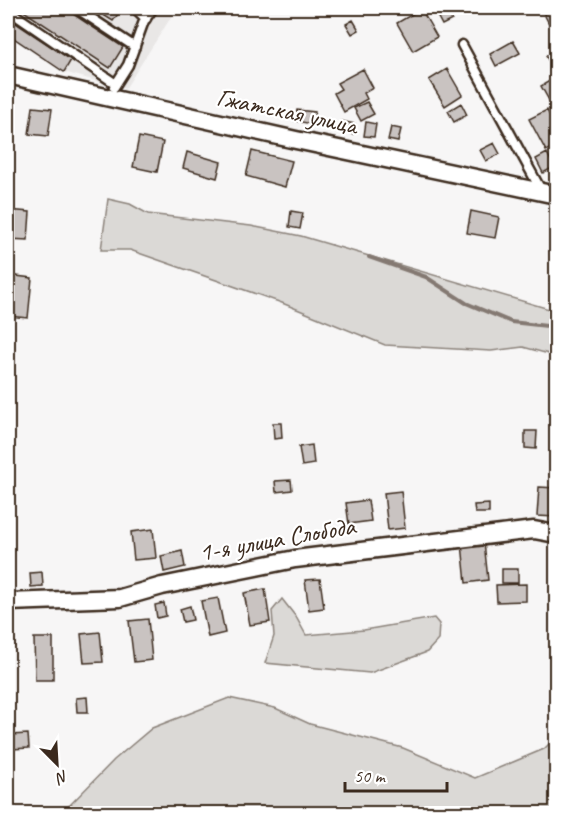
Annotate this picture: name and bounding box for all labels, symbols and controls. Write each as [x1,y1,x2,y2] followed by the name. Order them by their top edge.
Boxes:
[214,80,362,142] street label: Гжатская улица
[196,509,359,569] street label: 1-я улица Слобода
[27,734,87,794] north arrow
[345,755,447,793] scale bar
[354,765,387,787] text: 50 m
[51,766,71,789] text: N

